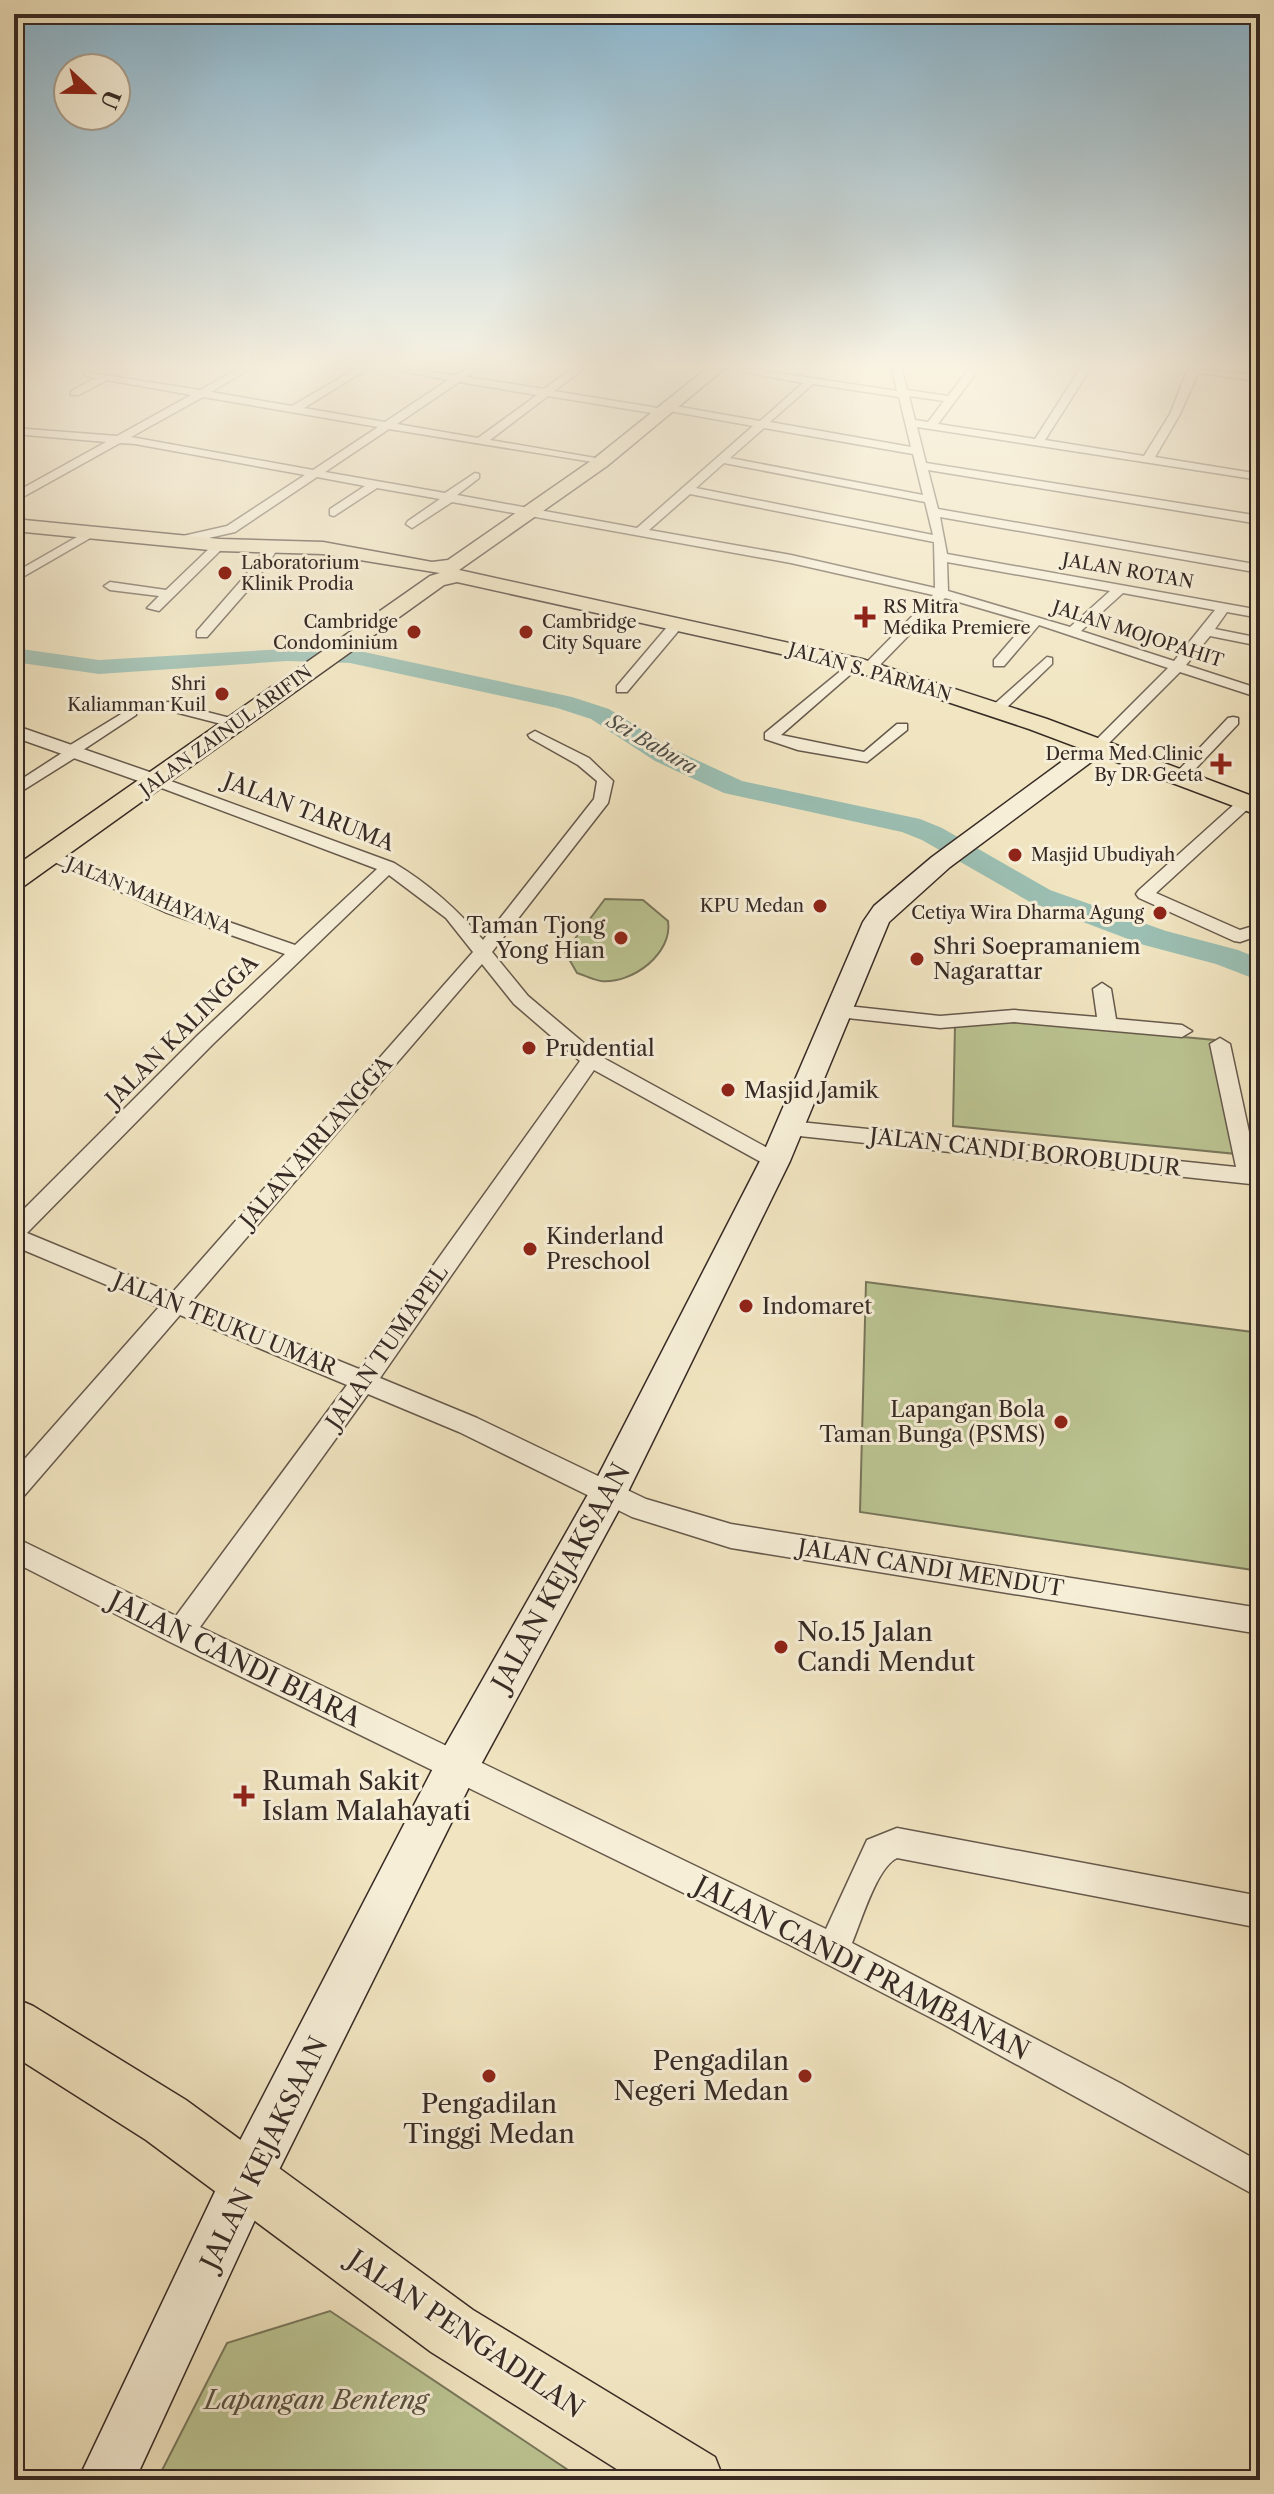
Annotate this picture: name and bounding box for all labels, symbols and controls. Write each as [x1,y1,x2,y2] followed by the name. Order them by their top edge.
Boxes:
[52,52,132,132] north arrow
[94,86,126,113] text: U
[1058,548,1195,593] street label: JALAN ROTAN
[241,552,360,595] place label: Laboratorium Klinik Prodia
[216,564,234,582] marker: Laboratorium Klinik Prodia
[1047,595,1227,672] street label: JALAN MOJOPAHIT
[883,596,1030,639] place label: RS Mitra Medika Premiere
[854,606,876,628] marker: RS Mitra Medika Premiere
[273,611,398,654] place label: Cambridge Condominium
[542,611,642,654] place label: Cambridge City Square
[405,623,423,641] marker: Cambridge Condominium
[517,623,535,641] marker: Cambridge City Square
[783,637,954,706] street label: JALAN S. PARMAN
[133,661,317,803] street label: JALAN ZAINUL ARIFIN
[67,673,207,716] place label: Shri Kaliamman Kuil
[213,685,231,703] marker: Shri Kaliamman Kuil
[602,708,701,779] water label: Sei Babura
[1045,743,1203,786] place label: Derma Med Clinic By DR Geeta
[1210,753,1232,775] marker: Derma Med Clinic By DR Geeta
[217,766,399,857] street label: JALAN TARUMA
[1031,844,1175,866] place label: Masjid Ubudiyah
[1006,846,1024,864] marker: Masjid Ubudiyah
[60,852,235,939] street label: JALAN MAHAYANA
[700,895,804,917] place label: KPU Medan
[811,897,829,915] marker: KPU Medan
[911,902,1145,924] place label: Cetiya Wira Dharma Agung
[1151,904,1169,922] marker: Cetiya Wira Dharma Agung
[467,912,605,964] place label: Taman Tjong Yong Hian
[612,929,630,947] marker: Taman Tjong Yong Hian
[933,933,1141,985] place label: Shri Soepramaniem Nagarattar
[98,949,264,1115] street label: JALAN KALINGGA
[908,950,926,968] marker: Shri Soepramaniem Nagarattar
[545,1035,655,1062] place label: Prudential
[520,1039,538,1057] marker: Prudential
[232,1050,398,1236] street label: JALAN AIRLANGGA
[744,1077,880,1104] place label: Masjid Jamik
[719,1081,737,1099] marker: Masjid Jamik
[865,1122,1183,1182] street label: JALAN CANDI BOROBUDUR
[546,1223,664,1275] place label: Kinderland Preschool
[521,1240,539,1258] marker: Kinderland Preschool
[319,1259,454,1437] street label: JALAN TUMAPEL
[107,1266,341,1382] street label: JALAN TEUKU UMAR
[762,1293,872,1320] place label: Indomaret
[737,1297,755,1315] marker: Indomaret
[819,1396,1045,1448] place label: Lapangan Bola Taman Bunga (PSMS)
[1052,1413,1070,1431] marker: Lapangan Bola Taman Bunga (PSMS)
[483,1458,637,1700] street label: JALAN KEJAKSAAN
[793,1533,1066,1602] street label: JALAN CANDI MENDUT
[100,1582,367,1734] street label: JALAN CANDI BIARA
[797,1616,976,1678] place label: No.15 Jalan Candi Mendut
[772,1638,790,1656] marker: No.15 Jalan Candi Mendut
[262,1765,471,1827] place label: Rumah Sakit Islam Malahayati
[233,1785,255,1807] marker: Rumah Sakit Islam Malahayati
[685,1867,1035,2067] street label: JALAN CANDI PRAMBANAN
[192,2031,334,2278] street label: JALAN KEJAKSAAN
[614,2045,789,2107] place label: Pengadilan Negeri Medan
[480,2067,498,2085] marker: Pengadilan Tinggi Medan
[796,2067,814,2085] marker: Pengadilan Negeri Medan
[403,2088,575,2150] place label: Pengadilan Tinggi Medan
[339,2241,590,2425] street label: JALAN PENGADILAN
[202,2384,431,2416] park label: Lapangan Benteng

